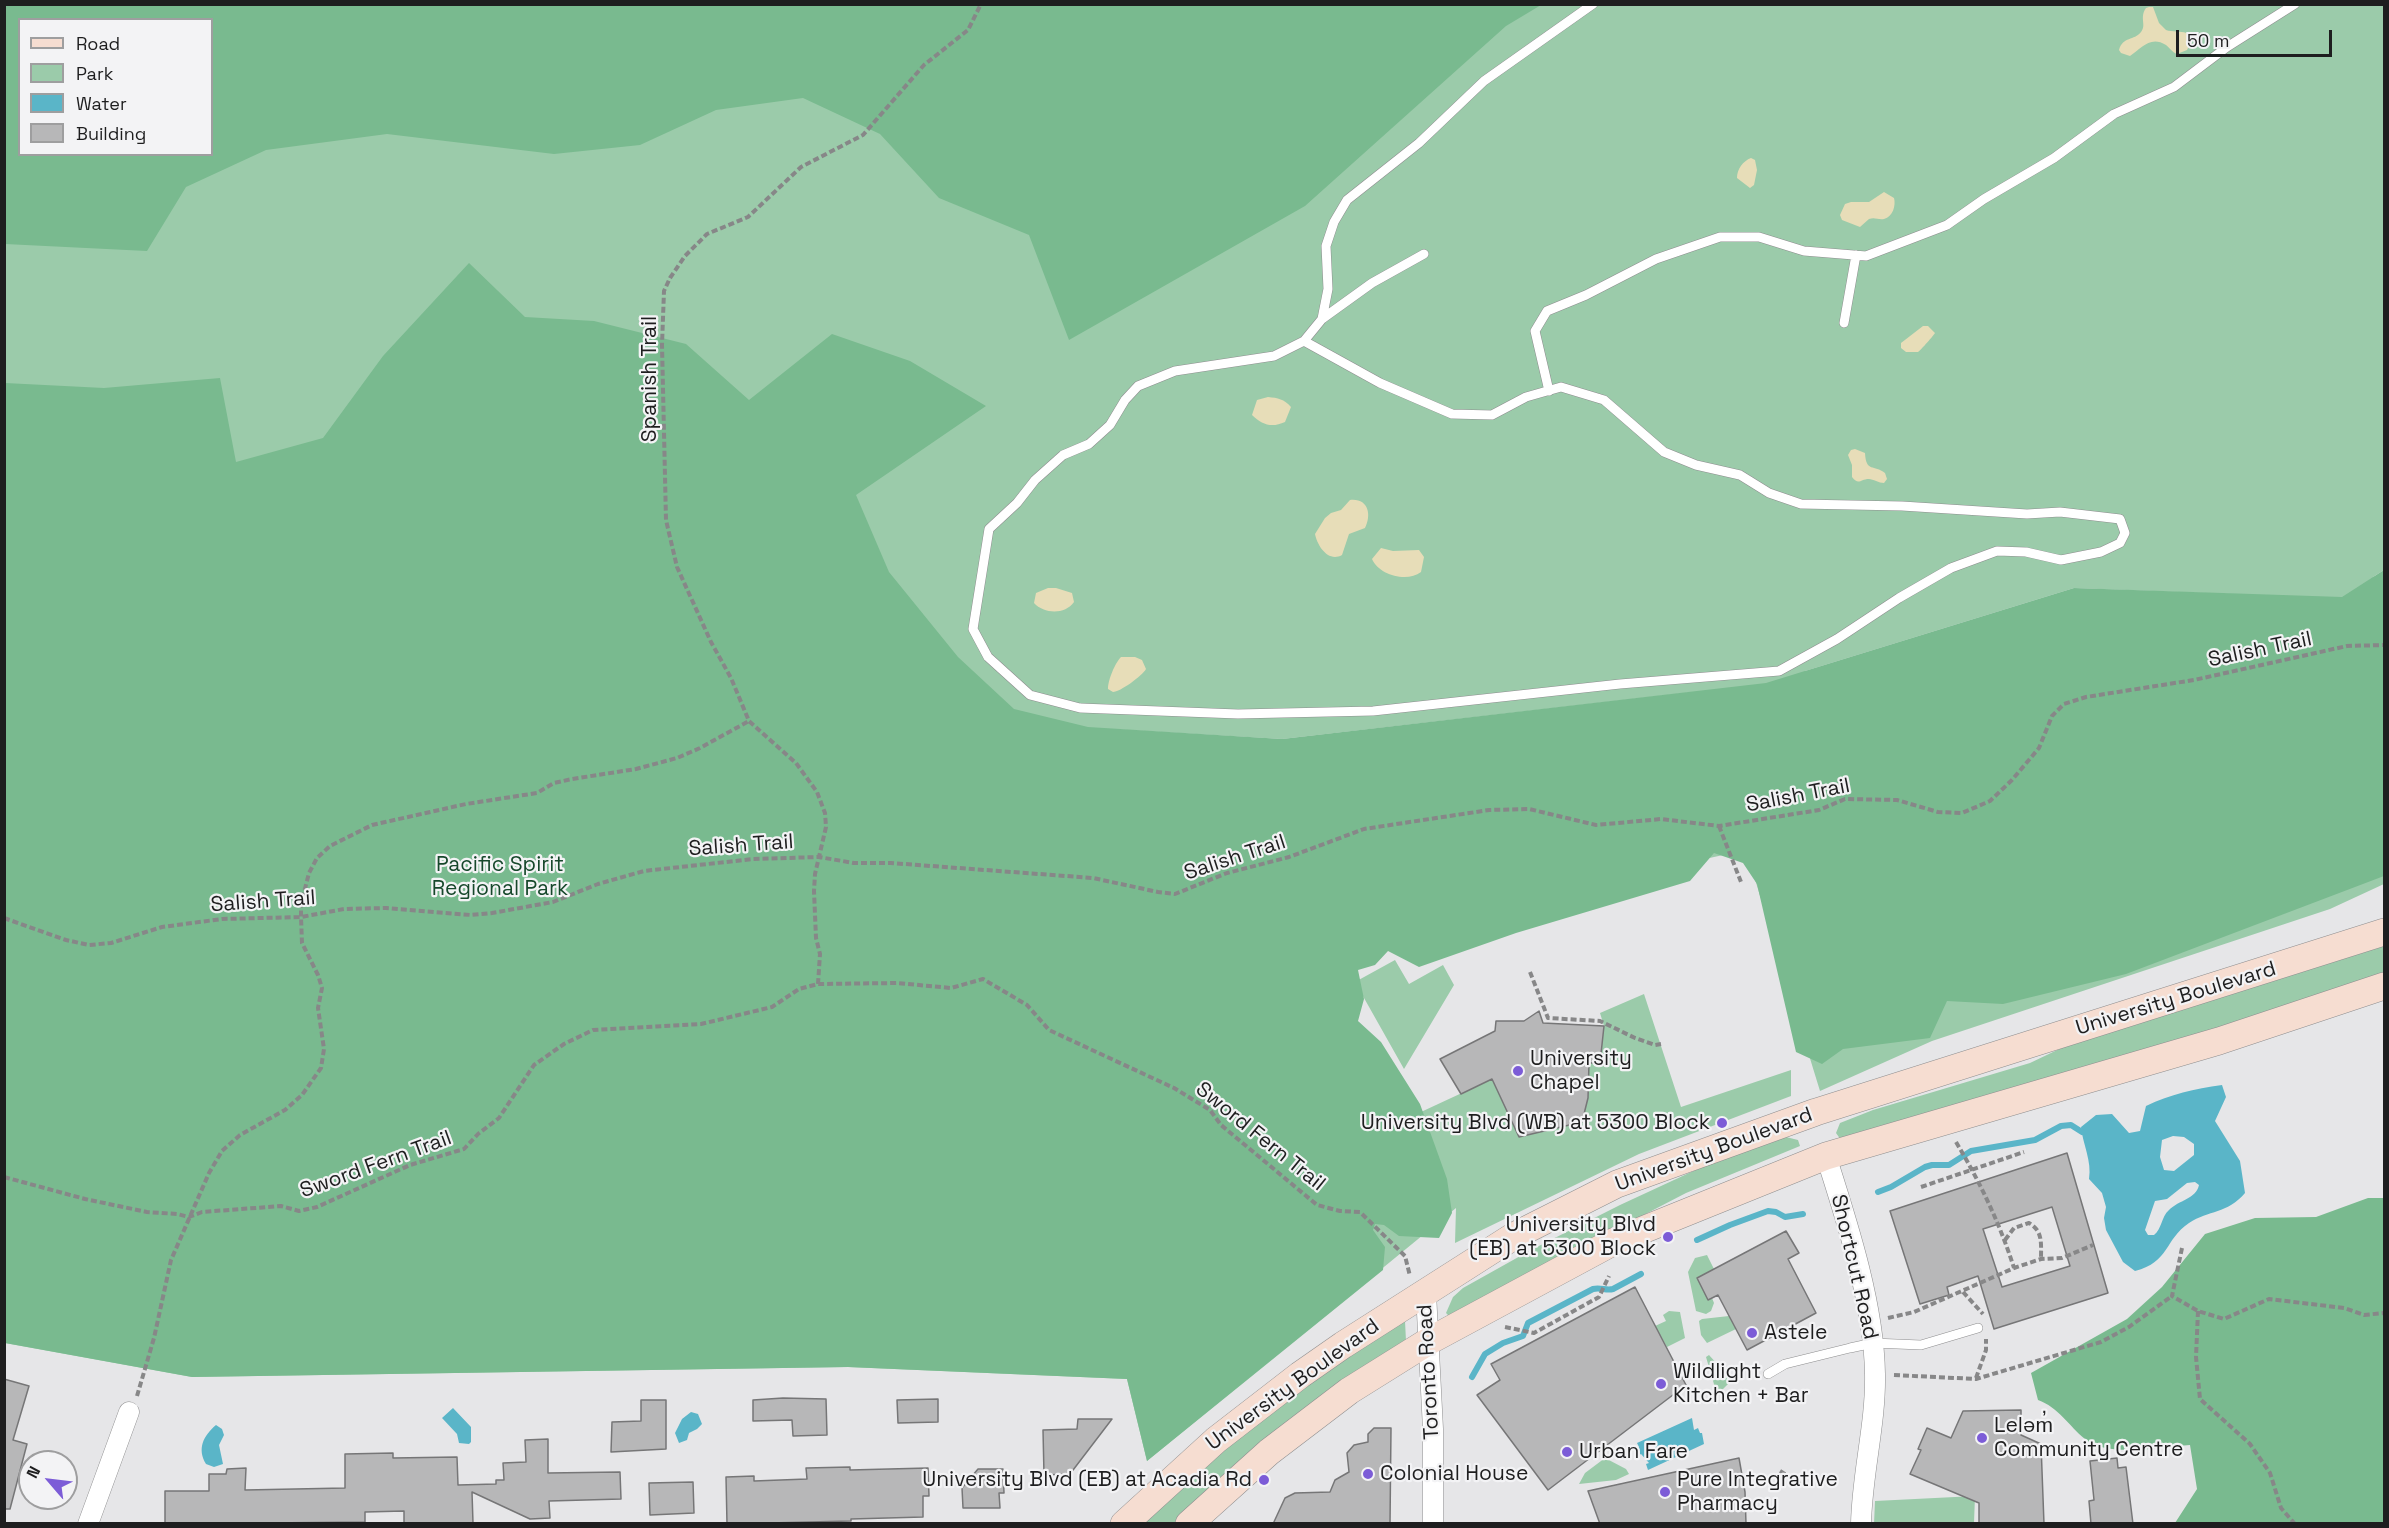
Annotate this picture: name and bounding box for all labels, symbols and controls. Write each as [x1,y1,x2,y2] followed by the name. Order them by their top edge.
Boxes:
[18,18,213,156] legend
[2179,18,2335,56] scale bar
[2187,29,2229,52] text: 50 m
[76,32,120,55] text: Road
[76,62,113,85] text: Park
[76,92,127,115] text: Water
[76,122,146,145] text: Building
[637,316,663,442] street label: Spanish Trail
[2206,627,2314,673] street label: Salish Trail
[1744,774,1852,818] street label: Salish Trail
[688,830,794,862] street label: Salish Trail
[1181,830,1289,886] street label: Salish Trail
[432,852,568,902] park label: Pacific Spirit Regional Park
[210,886,316,918] street label: Salish Trail
[2073,957,2279,1041] street label: University Boulevard
[1530,1046,1632,1096] place label: University Chapel
[1511,1064,1525,1078] marker: University Chapel
[1190,1077,1330,1197] street label: Sword Fern Trail
[1612,1103,1816,1197] street label: University Boulevard
[1361,1110,1710,1136] place label: University Blvd (WB) at 5300 Block
[1715,1116,1729,1130] marker: University Blvd (WB) at 5300 Block
[297,1126,455,1204] street label: Sword Fern Trail
[1825,1192,1883,1342] street label: Shortcut Road
[1469,1212,1656,1262] place label: University Blvd (EB) at 5300 Block
[1661,1230,1675,1244] marker: University Blvd (EB) at 5300 Block
[1413,1304,1445,1440] street label: Toronto Road
[1201,1314,1385,1456] street label: University Boulevard
[1764,1320,1827,1346] place label: Astele
[1745,1326,1759,1340] marker: Astele
[1673,1359,1809,1409] place label: Wildlight Kitchen + Bar
[1654,1377,1668,1391] marker: Wildlight Kitchen + Bar
[1994,1413,2183,1463] place label: Leləm̓ Community Centre
[1975,1431,1989,1445] marker: Leləm̓ Community Centre
[1579,1439,1688,1465] place label: Urban Fare
[1560,1445,1574,1459] marker: Urban Fare
[18,1450,78,1510] north arrow
[1380,1461,1528,1487] place label: Colonial House
[22,1463,45,1482] text: N
[922,1467,1252,1493] place label: University Blvd (EB) at Acadia Rd
[1361,1467,1375,1481] marker: Colonial House
[1677,1467,1838,1517] place label: Pure Integrative Pharmacy
[1257,1473,1271,1487] marker: University Blvd (EB) at Acadia Rd
[1658,1485,1672,1499] marker: Pure Integrative Pharmacy

